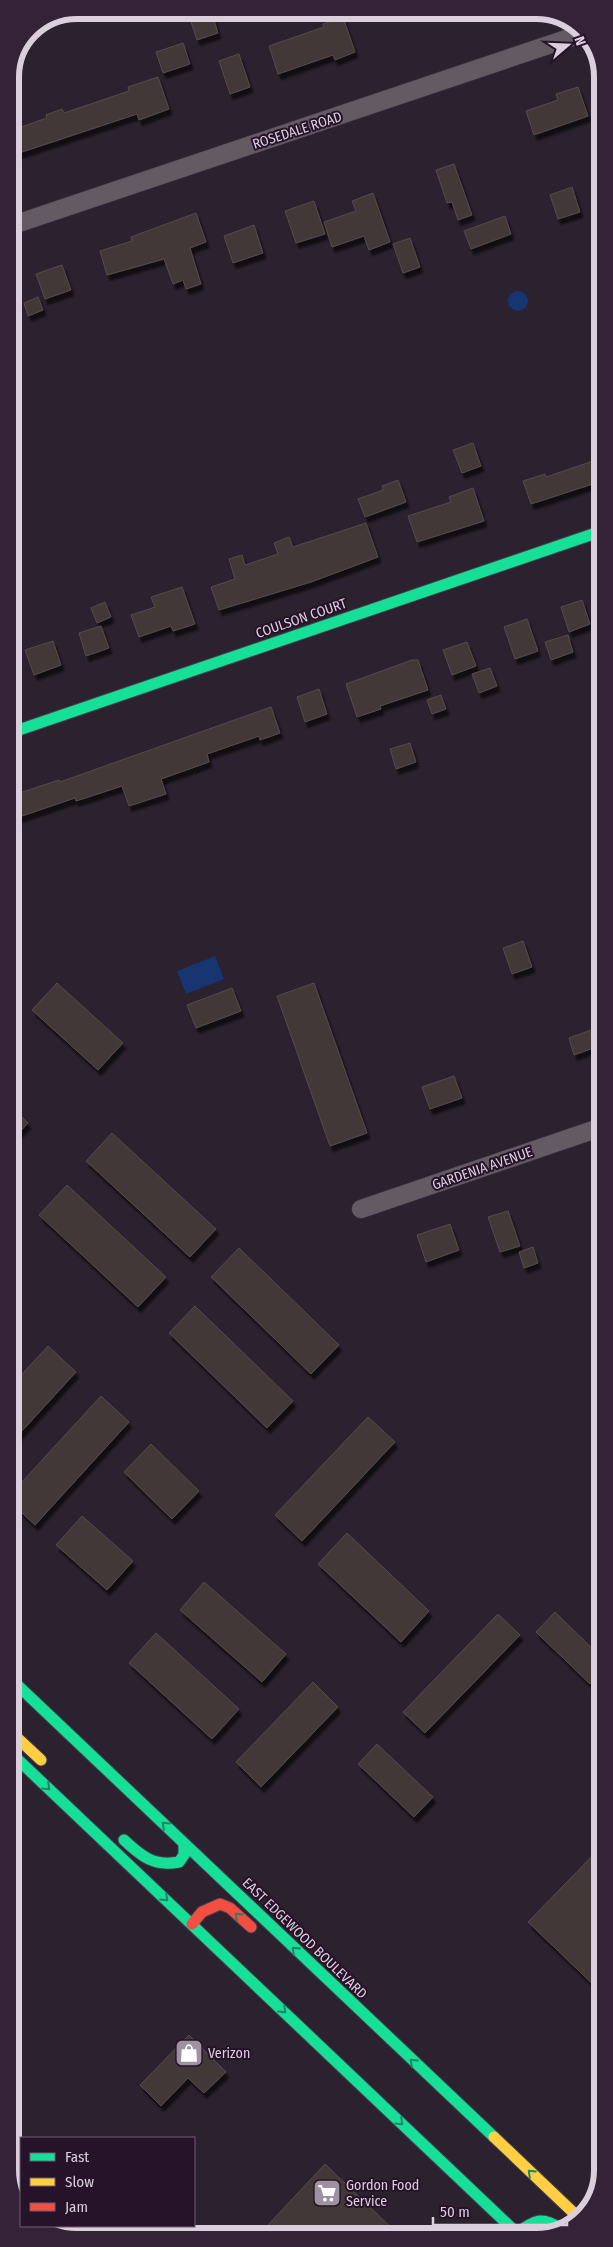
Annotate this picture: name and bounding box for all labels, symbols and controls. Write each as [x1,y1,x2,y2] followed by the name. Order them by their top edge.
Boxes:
[543,20,593,70] north arrow
[570,34,589,48] text: N
[250,108,344,153] street label: ROSEDALE ROAD
[253,595,349,642] street label: COULSON COURT
[430,1143,535,1194] street label: GARDENIA AVENUE
[41,1781,50,1790] one-way arrow
[162,1822,171,1831] one-way arrow
[239,1874,370,2002] street label: EAST EDGEWOOD BOULEVARD
[159,1892,168,1901] one-way arrow
[235,1913,244,1922] one-way arrow
[292,1947,301,1956] one-way arrow
[277,2004,286,2013] one-way arrow
[174,2038,204,2068] shop icon: Verizon
[208,2045,250,2062] place label: Verizon
[410,2059,419,2068] one-way arrow
[395,2116,404,2125] one-way arrow
[20,2137,195,2227] legend
[65,2148,89,2166] text: Fast
[528,2170,537,2179] one-way arrow
[65,2173,94,2191] text: Slow
[346,2177,419,2210] place label: Gordon Food Service
[312,2178,342,2208] supermarket icon: Gordon Food Service
[433,2194,567,2226] scale bar
[65,2198,88,2216] text: Jam
[440,2203,470,2221] text: 50 m

